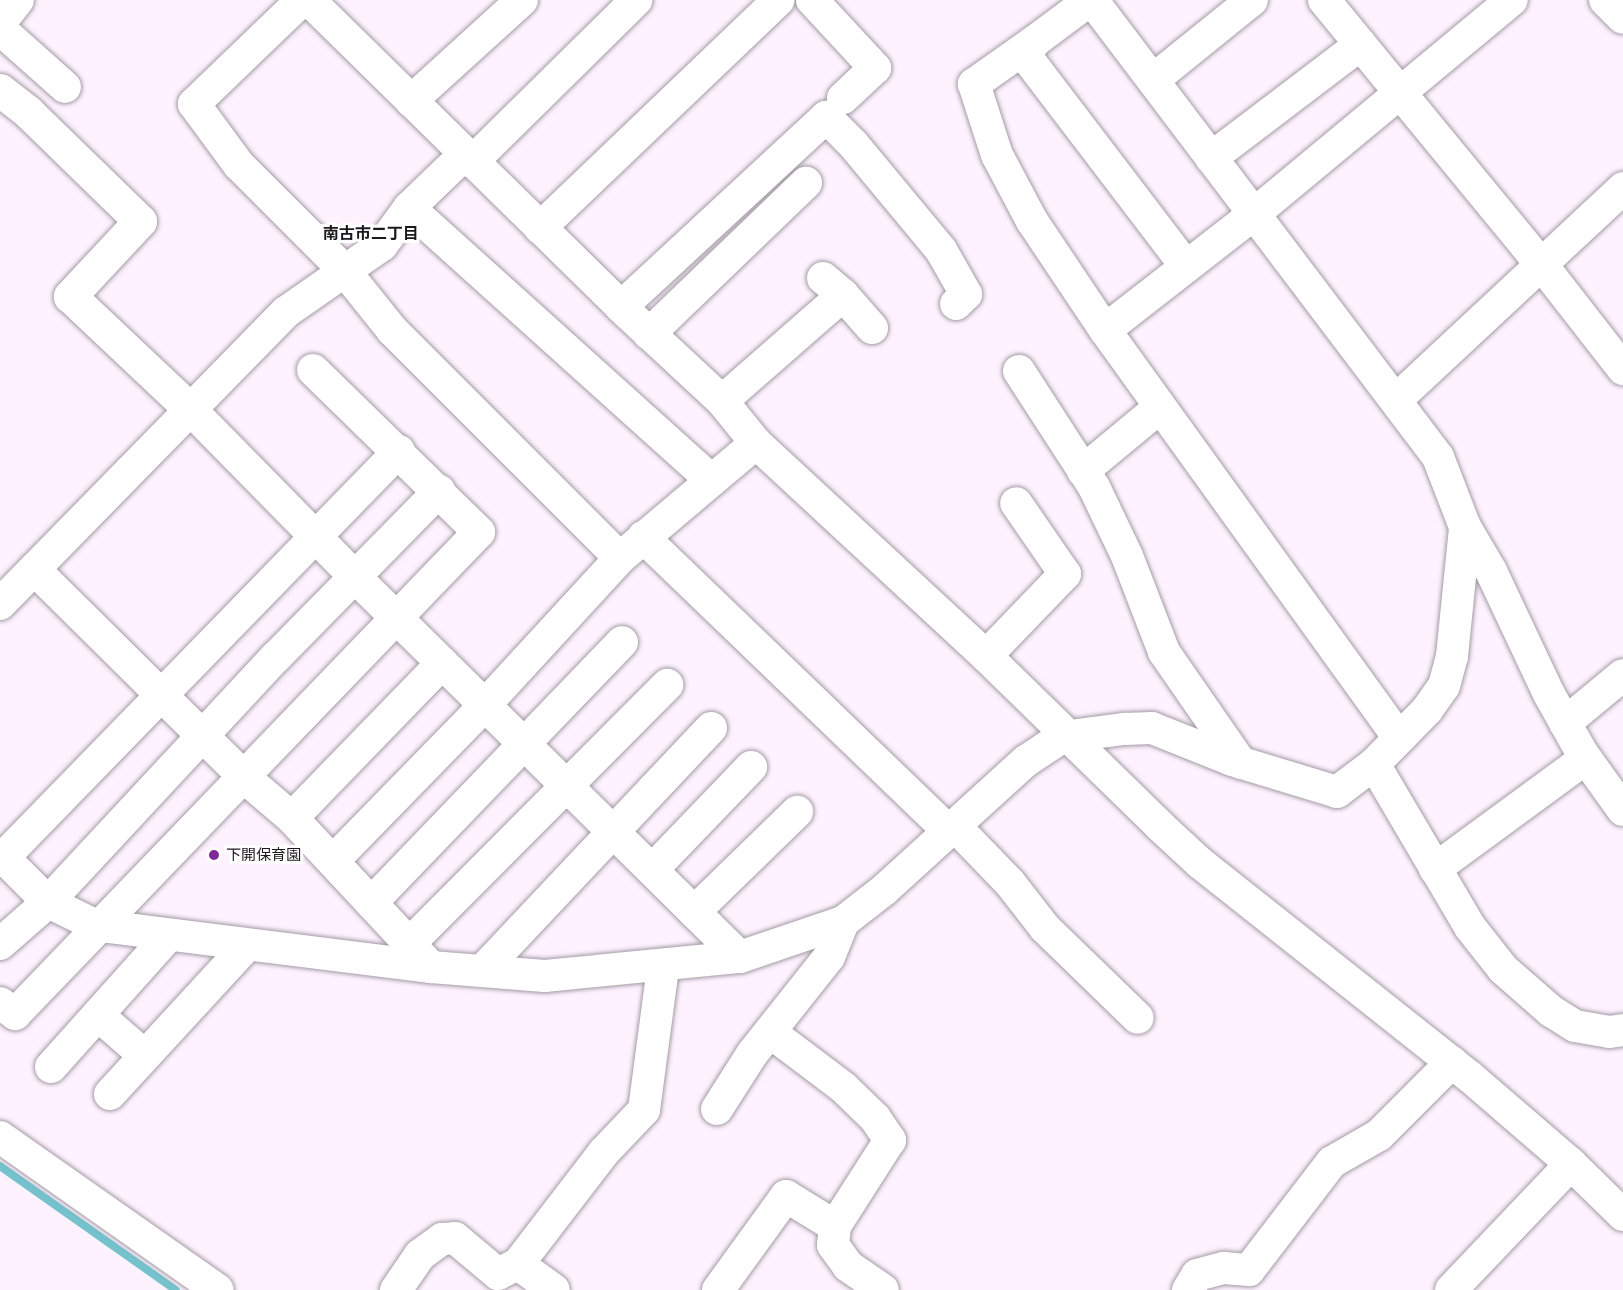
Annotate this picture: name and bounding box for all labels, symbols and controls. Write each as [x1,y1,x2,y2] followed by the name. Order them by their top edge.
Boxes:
[323,224,419,244] district label: 南古市二丁目
[226,846,301,864] place label: 下開保育園
[207,848,221,862] marker: 下開保育園

